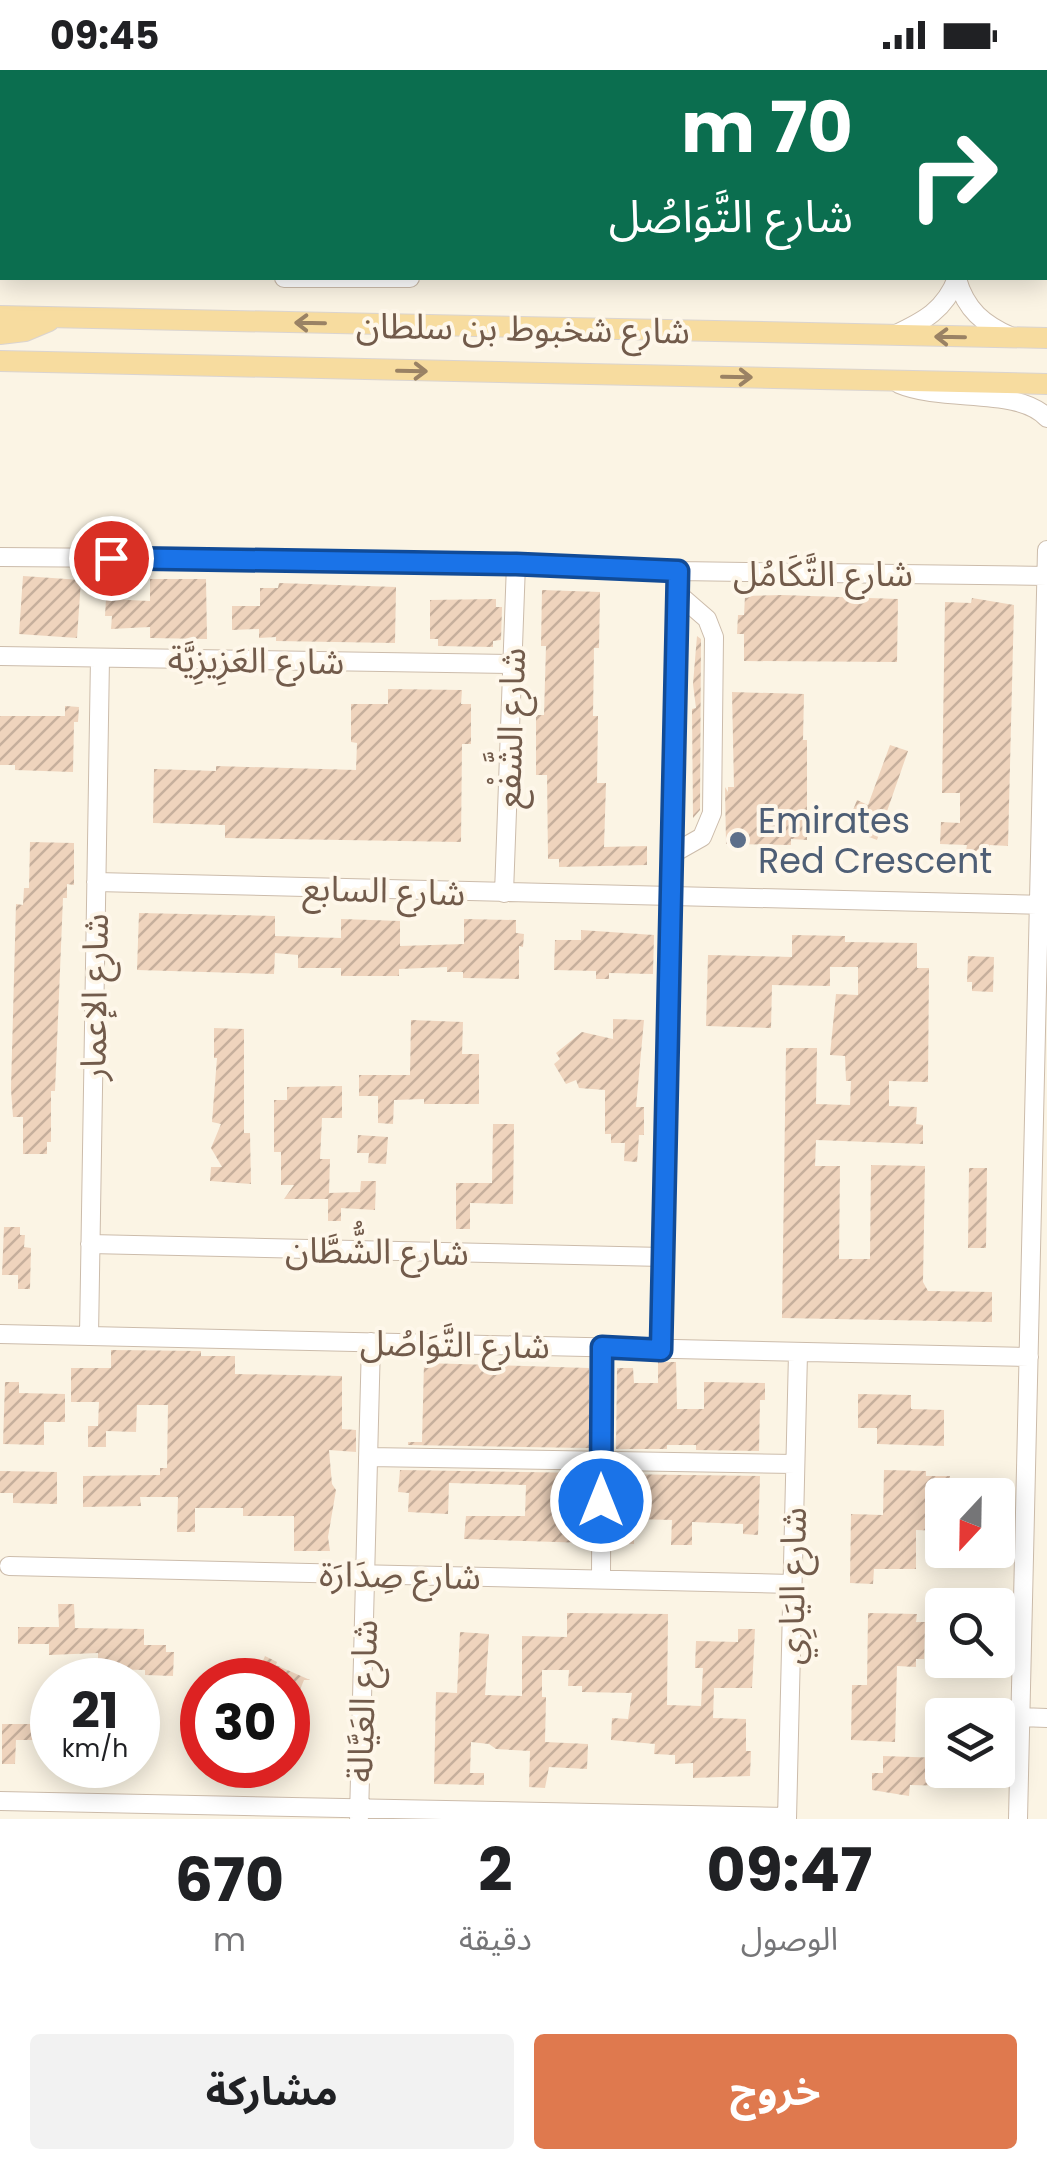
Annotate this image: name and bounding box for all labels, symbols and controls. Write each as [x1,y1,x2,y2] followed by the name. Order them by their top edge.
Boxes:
[50,9,159,62] text: 09:45
[681,78,853,177] text: 70 m
[888,110,1018,240] icon: right
[609,185,853,248] text: شارع التَّوَاصُل
[356,301,690,357] street label: شارع شخبوط بن سلطان
[294,313,326,332] one-way arrow
[934,328,966,346] one-way arrow
[396,362,428,380] one-way arrow
[721,368,753,387] one-way arrow
[69,516,154,601] pin
[84,531,139,586] icon: arrive
[733,549,913,600] street label: شارع التَّكَامُل
[167,634,345,688] street label: شارع العَزِيزِيَّة
[480,647,539,809] street label: شارع الشَّفْع
[758,796,992,885] place label: Emirates Red Crescent
[727,829,749,851] marker: Emirates Red Crescent
[302,863,466,919] street label: شارع السابع
[68,913,122,1082] street label: شارع الإعمار
[285,1219,469,1279] street label: شارع الشُّطَّان
[360,1318,550,1372] street label: شارع التَّوَاصُل
[549,1449,653,1553] position arrow
[925,1478,1015,1568] north arrow
[925,1478,1015,1788] map controls
[766,1507,821,1665] street label: شارع اليَارِي
[319,1549,481,1603] street label: شارع صِدَارَة
[925,1588,1015,1678] button: search
[335,1619,391,1783] street label: شارع العَيَّالة
[180,1658,310,1788] speed limit sign: 30
[71,1675,119,1746] text: 21
[925,1698,1015,1788] button: layers
[62,1731,128,1766] text: km/h
[478,1828,512,1912] text: 2
[707,1828,872,1912] text: 09:47
[175,1838,284,1922] text: 670
[459,1916,532,1961] text: دقيقة
[741,1916,838,1961] text: الوصول
[213,1917,246,1962] text: m
[30,2034,514,2149] button: مشاركة
[534,2034,1017,2149] button: خروج

